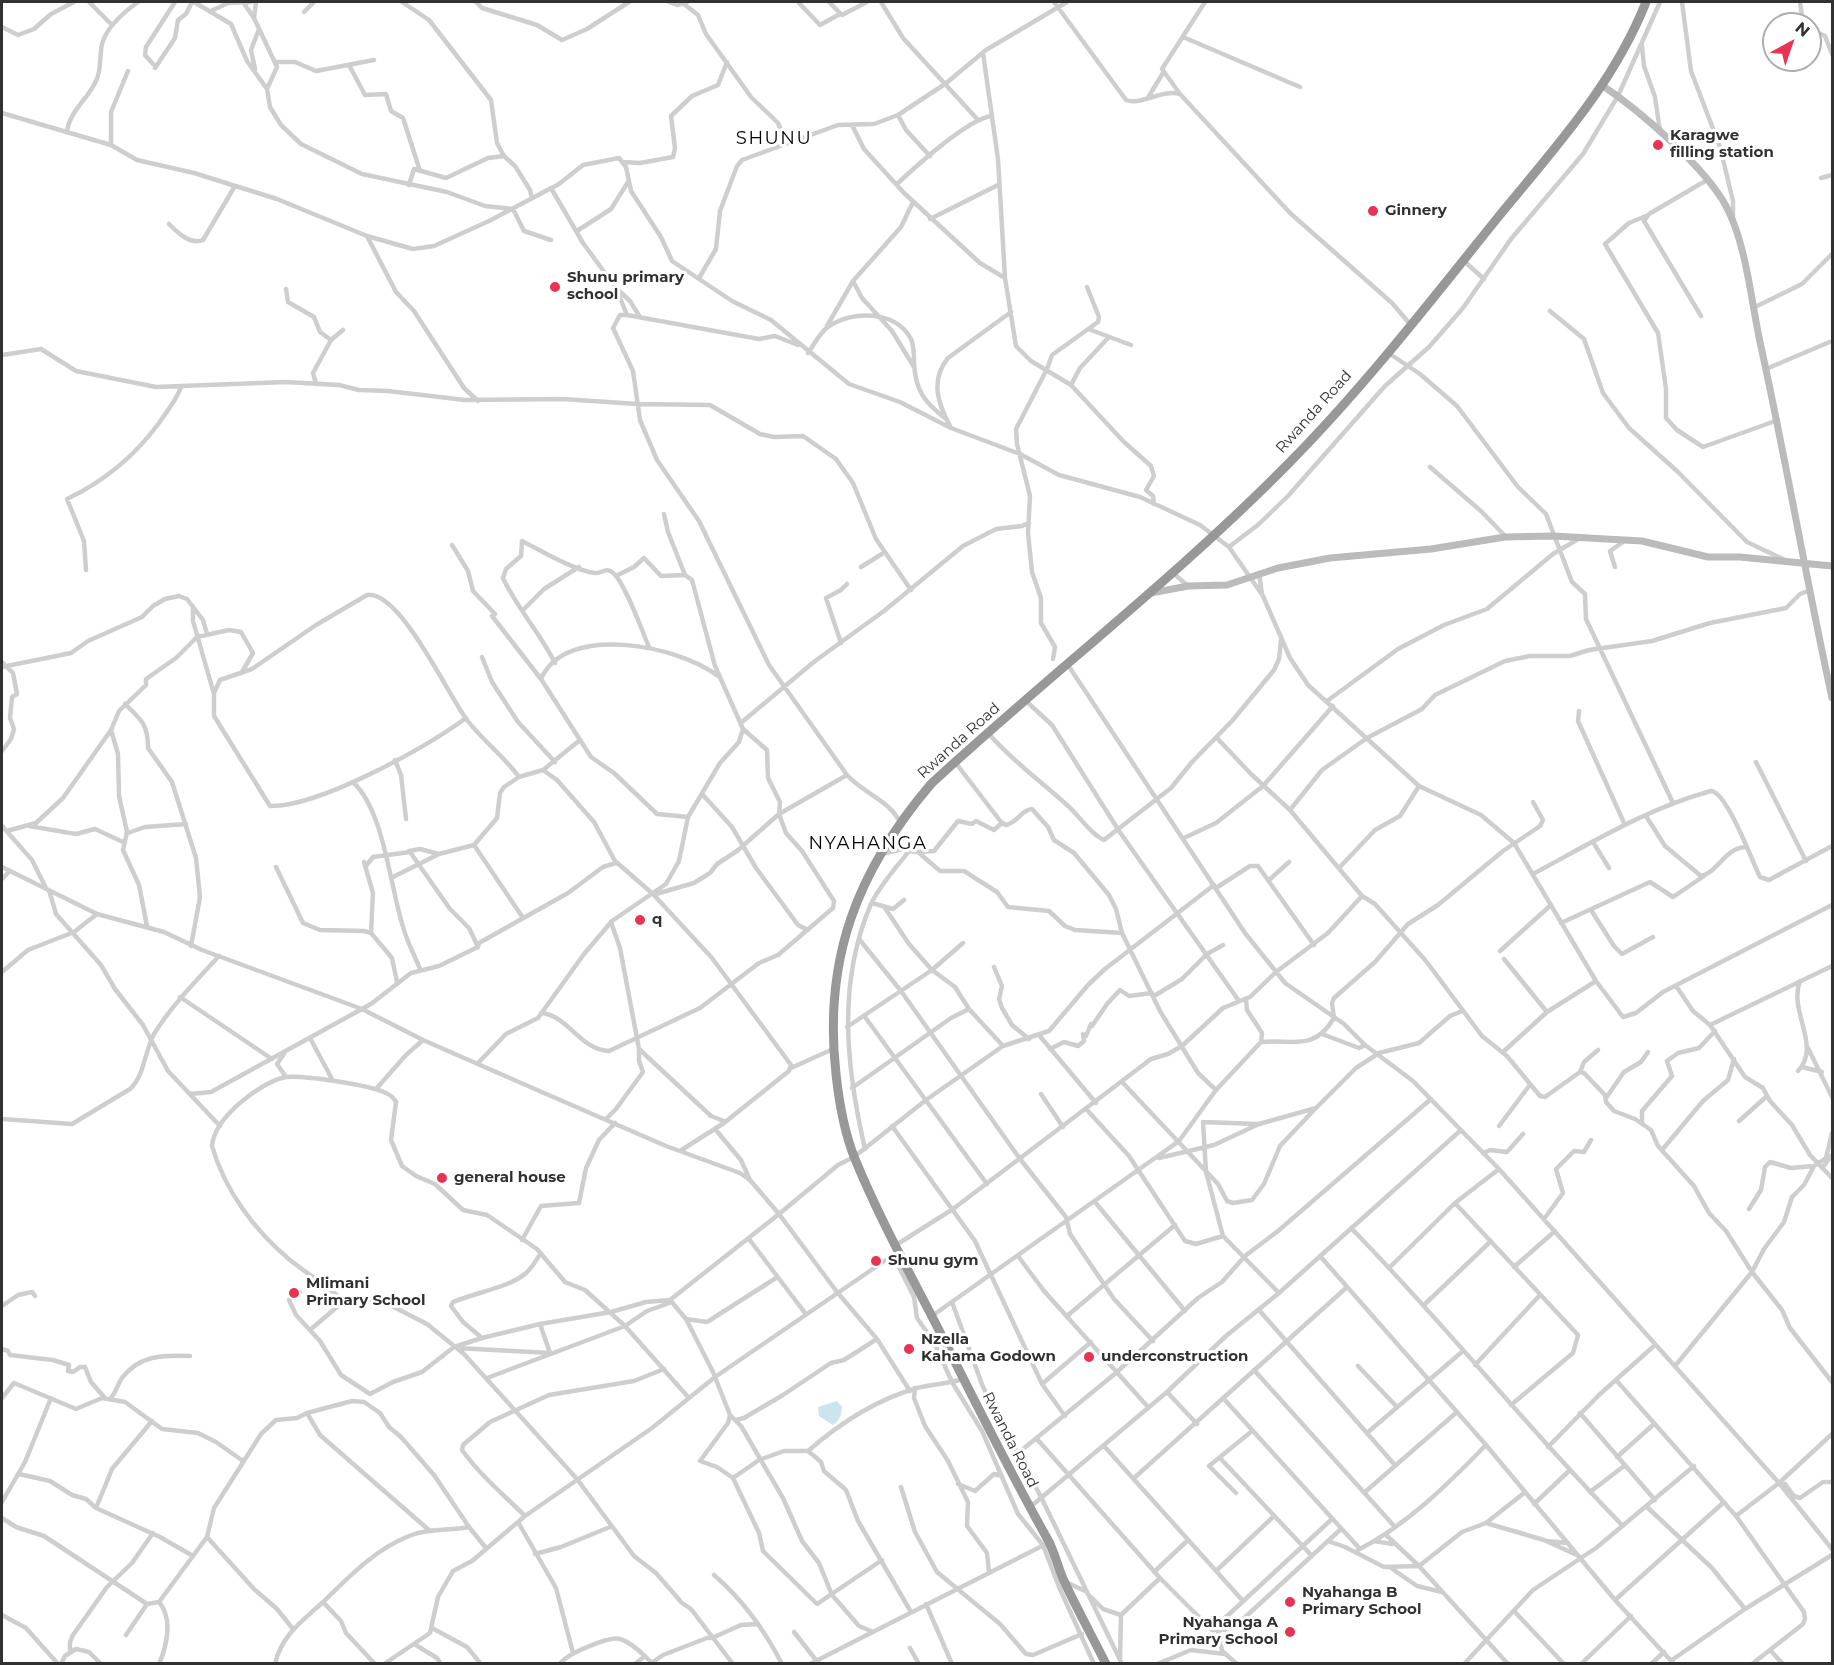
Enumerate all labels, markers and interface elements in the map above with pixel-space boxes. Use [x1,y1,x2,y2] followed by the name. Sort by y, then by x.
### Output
[1762,12,1822,72] north arrow
[1792,18,1814,41] text: N
[1670,127,1774,162] place label: Karagwe filling station
[736,128,812,150] district label: SHUNU
[1651,138,1665,152] marker: Karagwe filling station
[1385,202,1447,220] place label: Ginnery
[1366,204,1380,218] marker: Ginnery
[567,269,684,304] place label: Shunu primary school
[548,280,562,294] marker: Shunu primary school
[1272,367,1356,457] street label: Rwanda Road
[914,699,1004,783] street label: Rwanda Road
[809,833,927,855] district label: NYAHANGA
[652,911,662,929] place label: q
[633,913,647,927] marker: q
[454,1169,566,1187] place label: general house
[435,1171,449,1185] marker: general house
[888,1252,978,1270] place label: Shunu gym
[869,1254,883,1268] marker: Shunu gym
[306,1275,425,1310] place label: Mlimani Primary School
[287,1286,301,1300] marker: Mlimani Primary School
[921,1331,1056,1366] place label: Nzella Kahama Godown
[902,1342,916,1356] marker: Nzella Kahama Godown
[1101,1348,1248,1366] place label: underconstruction
[1082,1350,1096,1364] marker: underconstruction
[978,1389,1042,1491] street label: Rwanda Road
[1302,1584,1421,1619] place label: Nyahanga B Primary School
[1283,1595,1297,1609] marker: Nyahanga B Primary School
[1159,1614,1278,1649] place label: Nyahanga A Primary School
[1283,1625,1297,1639] marker: Nyahanga A Primary School

